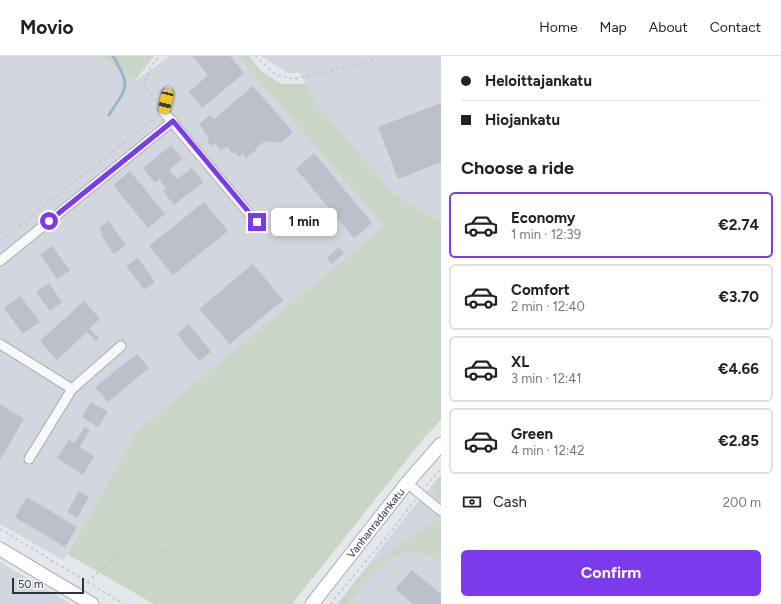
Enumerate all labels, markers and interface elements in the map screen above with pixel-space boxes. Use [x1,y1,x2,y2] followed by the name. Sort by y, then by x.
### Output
[20,16,74,39] text: Movio
[539,19,578,36] text: Home
[600,19,627,36] text: Map
[649,19,688,36] text: About
[710,19,761,36] text: Contact
[485,72,592,90] text: Heloittajankatu
[157,88,175,114] car
[485,111,560,129] text: Hiojankatu
[461,157,574,179] text: Choose a ride
[463,207,499,243] icon: car
[271,208,337,236] callout: 1 min
[511,209,576,227] text: Economy
[40,212,58,230] route start
[248,213,266,231] route end
[289,214,319,229] text: 1 min
[718,216,759,234] text: €2.74
[511,227,581,242] text: 1 min · 12:39
[463,279,499,315] icon: car
[511,281,570,299] text: Comfort
[718,288,759,306] text: €3.70
[511,299,585,314] text: 2 min · 12:40
[463,351,499,387] icon: car
[511,353,529,371] text: XL
[718,360,759,378] text: €4.66
[511,371,582,386] text: 3 min · 12:41
[463,423,499,459] icon: car
[511,425,553,443] text: Green
[718,432,759,450] text: €2.85
[511,443,585,458] text: 4 min · 12:42
[344,485,407,561] street label: Vanhanradankatu
[461,491,483,513] icon: cash
[493,493,527,511] text: Cash
[723,495,761,510] text: 200 m
[461,550,761,596] button: Confirm
[12,576,84,595] scale bar
[18,578,43,591] text: 50 m

